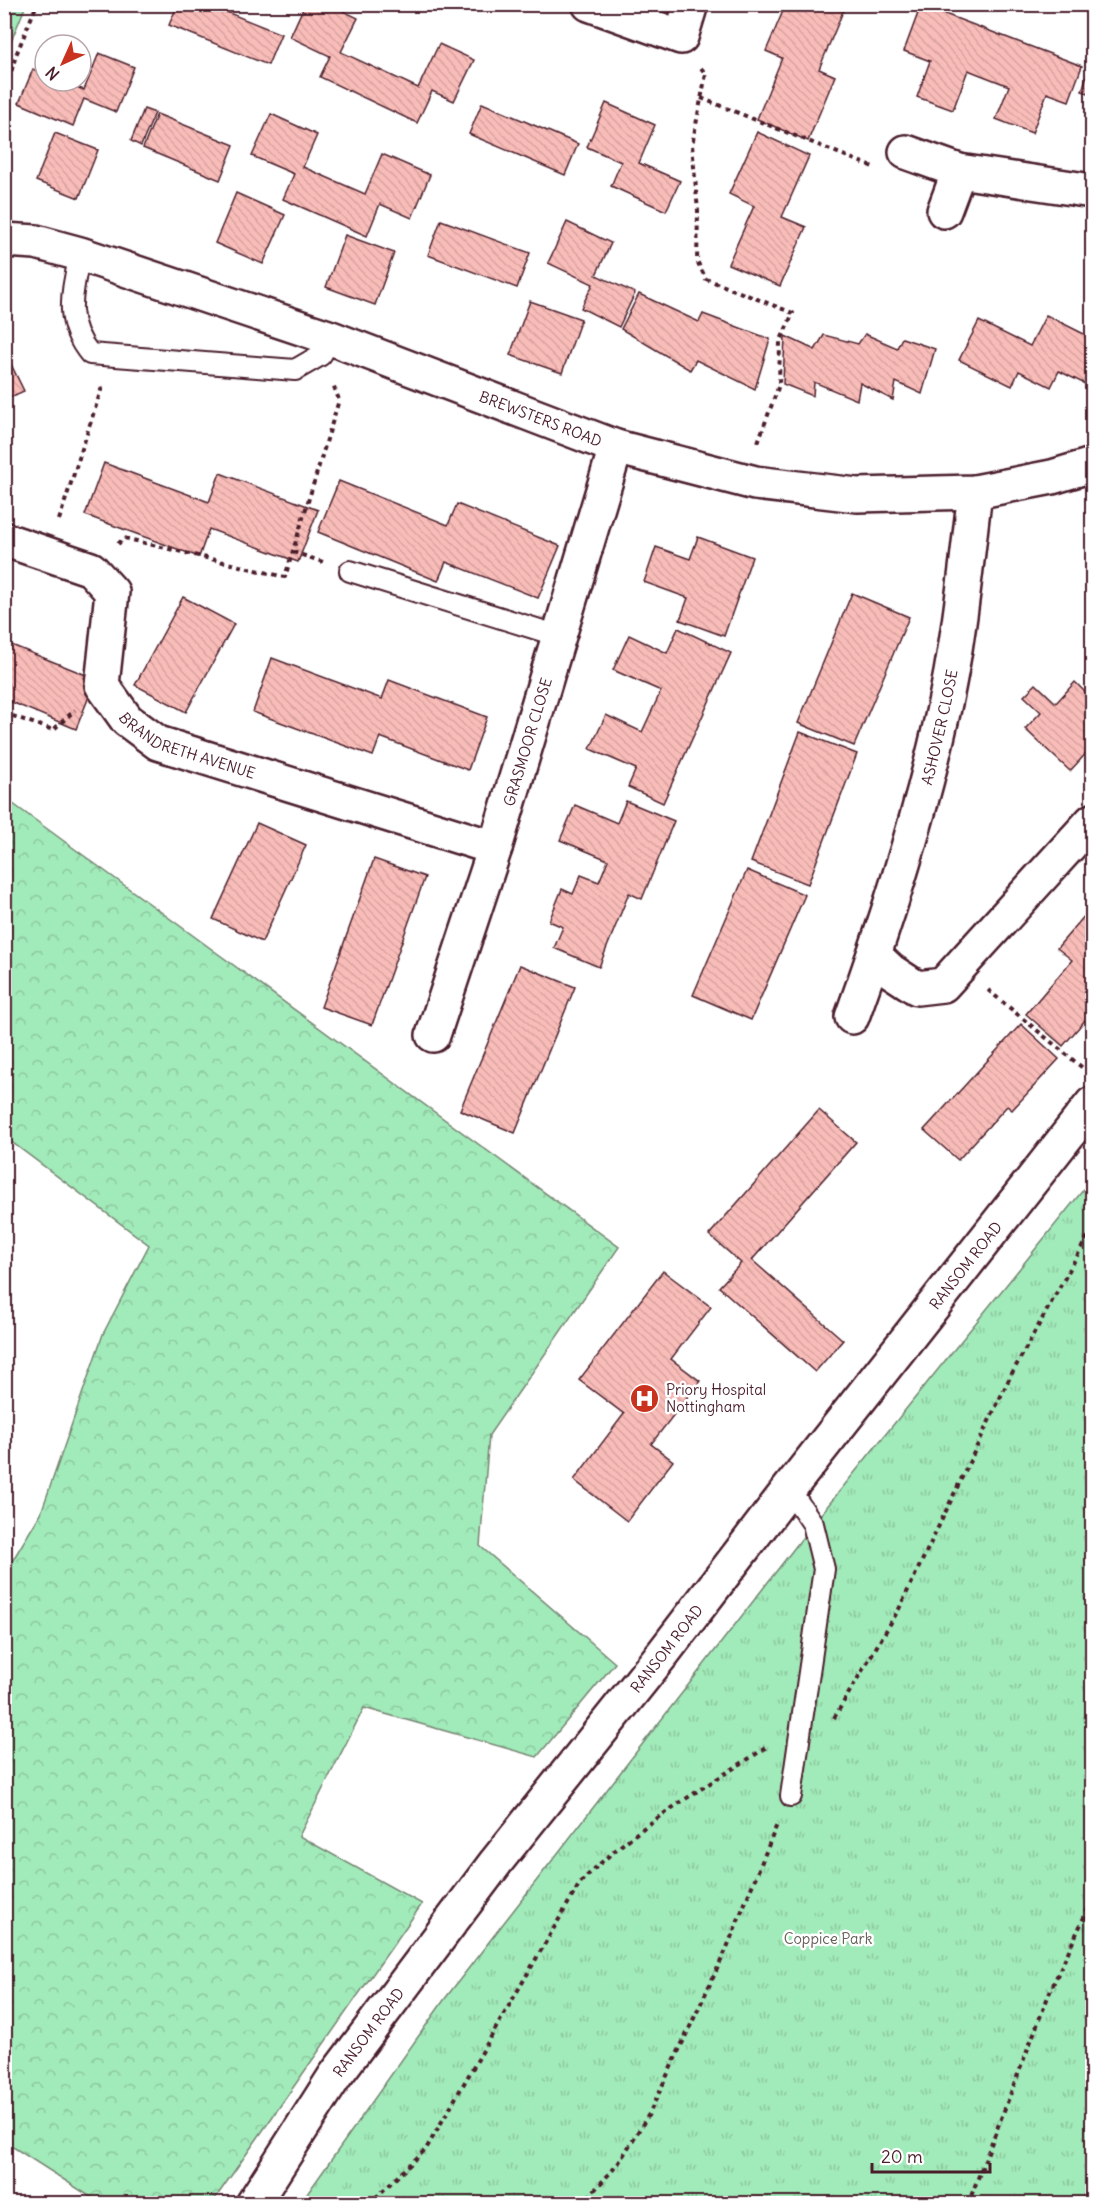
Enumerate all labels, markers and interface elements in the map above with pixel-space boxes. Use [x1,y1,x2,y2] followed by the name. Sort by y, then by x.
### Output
[33,33,93,93] north arrow
[41,63,63,85] text: N
[477,386,605,450] street label: BREWSTERS ROAD
[917,668,961,787] street label: ASHOVER CLOSE
[499,675,555,808] street label: GRASMOOR CLOSE
[115,709,258,782] street label: BRANDRETH AVENUE
[925,1217,1006,1313] street label: RANSOM ROAD
[666,1380,766,1416] place label: Priory Hospital Nottingham
[629,1382,661,1414] hospital icon: Priory Hospital Nottingham
[626,1601,707,1696] street label: RANSOM ROAD
[784,1929,873,1948] park label: Coppice Park
[328,1984,408,2080] street label: RANSOM ROAD
[872,2136,990,2174] scale bar
[881,2145,923,2168] text: 20 m

